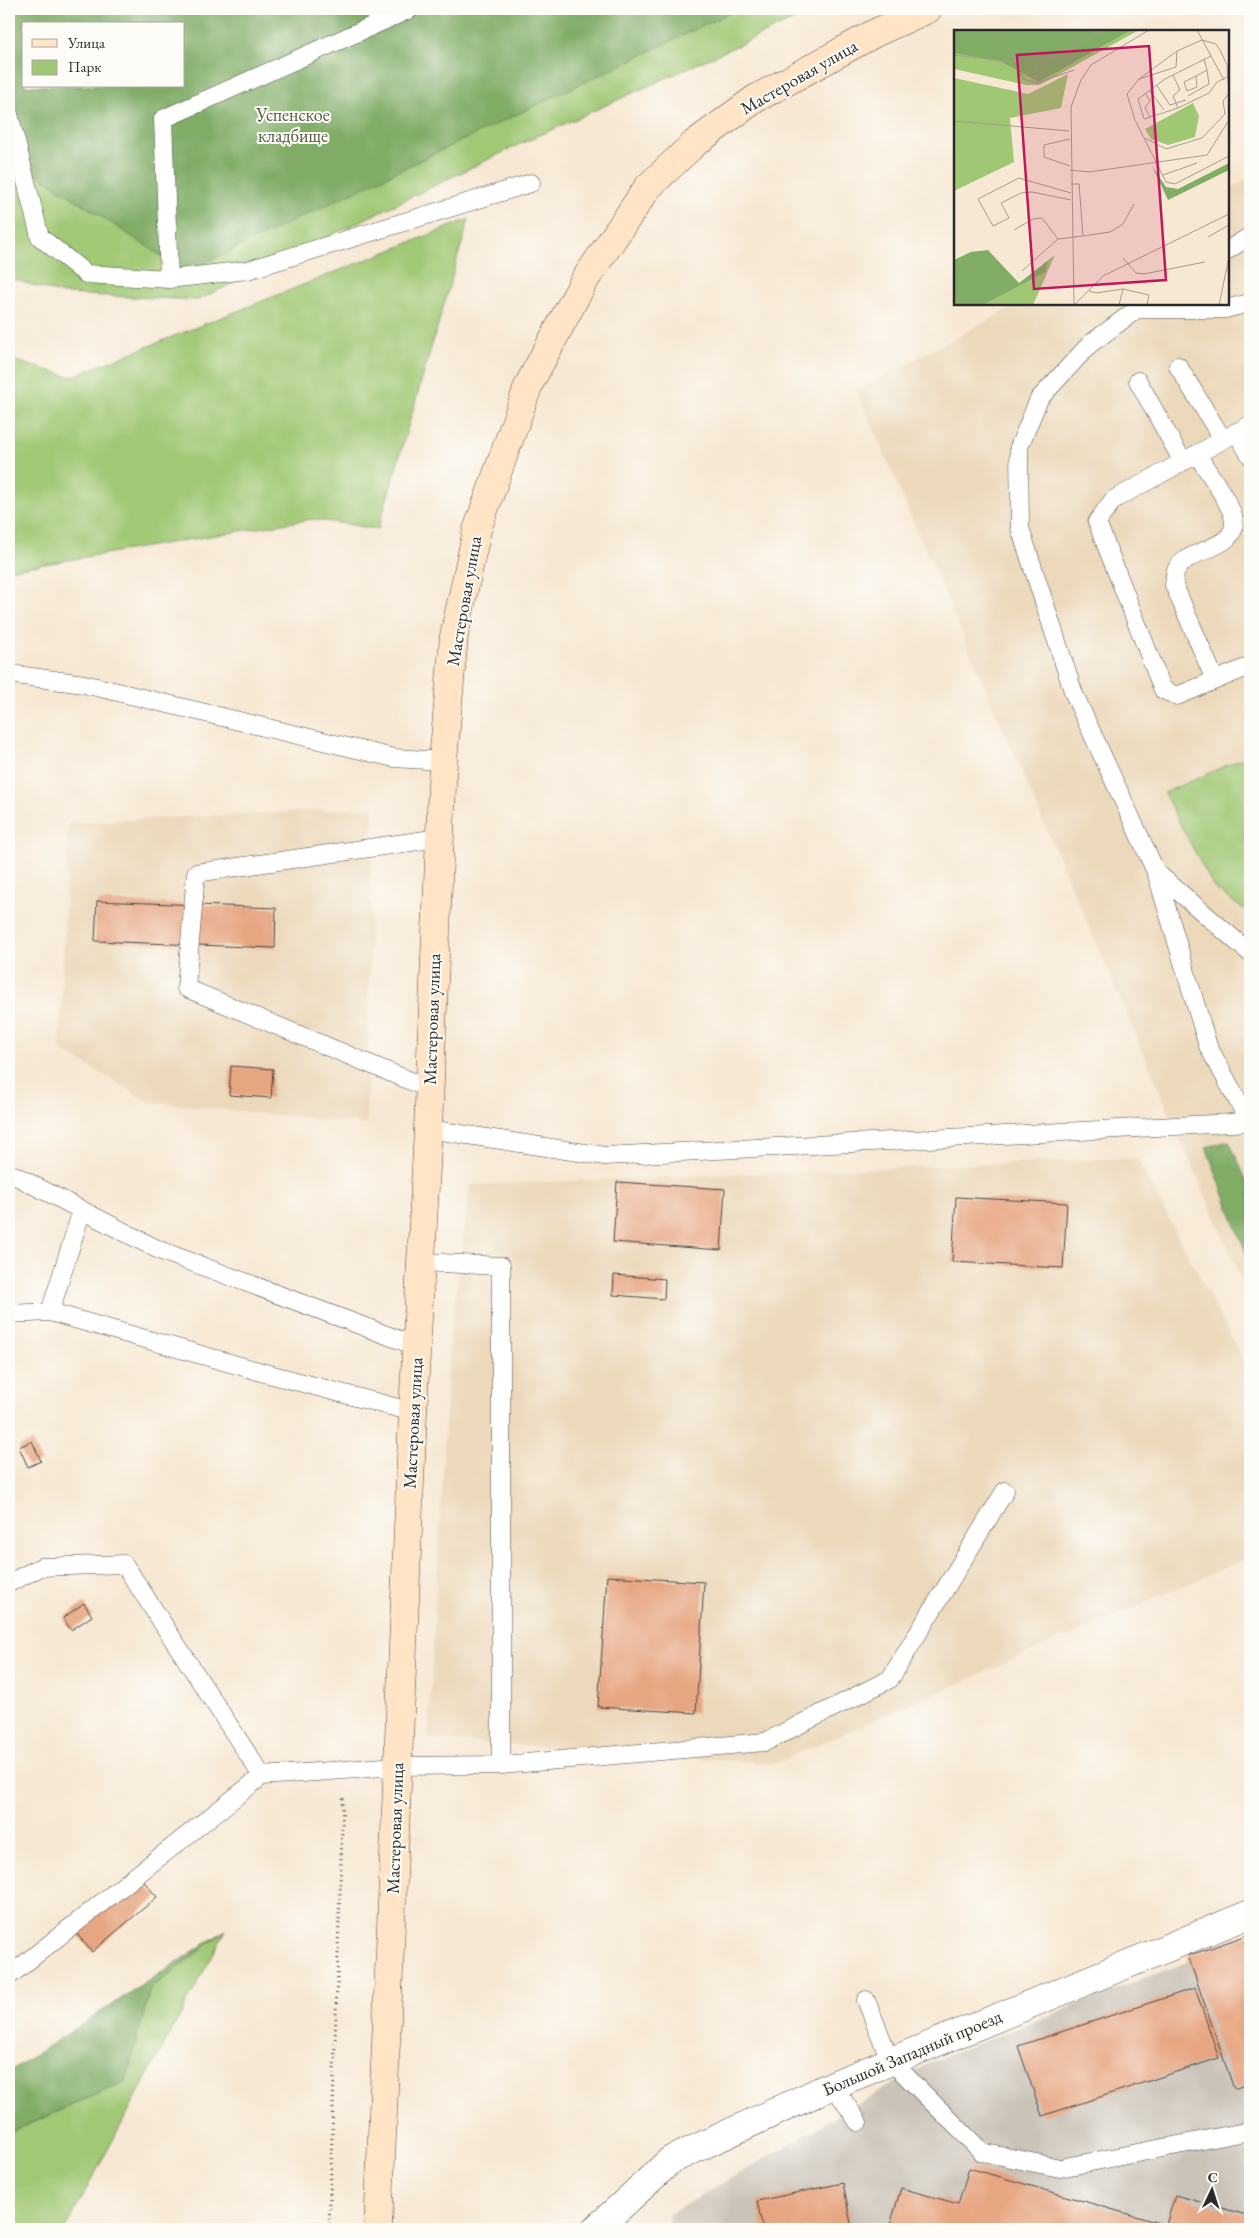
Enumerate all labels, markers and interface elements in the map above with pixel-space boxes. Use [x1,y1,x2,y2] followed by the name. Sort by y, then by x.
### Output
[22,22,185,88] legend
[954,30,1229,305] inset map
[67,33,105,52] text: Улица
[736,33,862,119] street label: Мастеровая улица
[68,57,101,76] text: Парк
[255,103,330,147] park label: Успенское кладбище
[441,533,486,668] street label: Мастеровая улица
[418,952,445,1085] street label: Мастеровая улица
[398,1356,427,1489] street label: Мастеровая улица
[381,1761,408,1894] street label: Мастеровая улица
[819,2004,1005,2101] street label: Большой Западный проезд
[1186,2166,1236,2216] north arrow
[1207,2168,1219,2186] text: С

